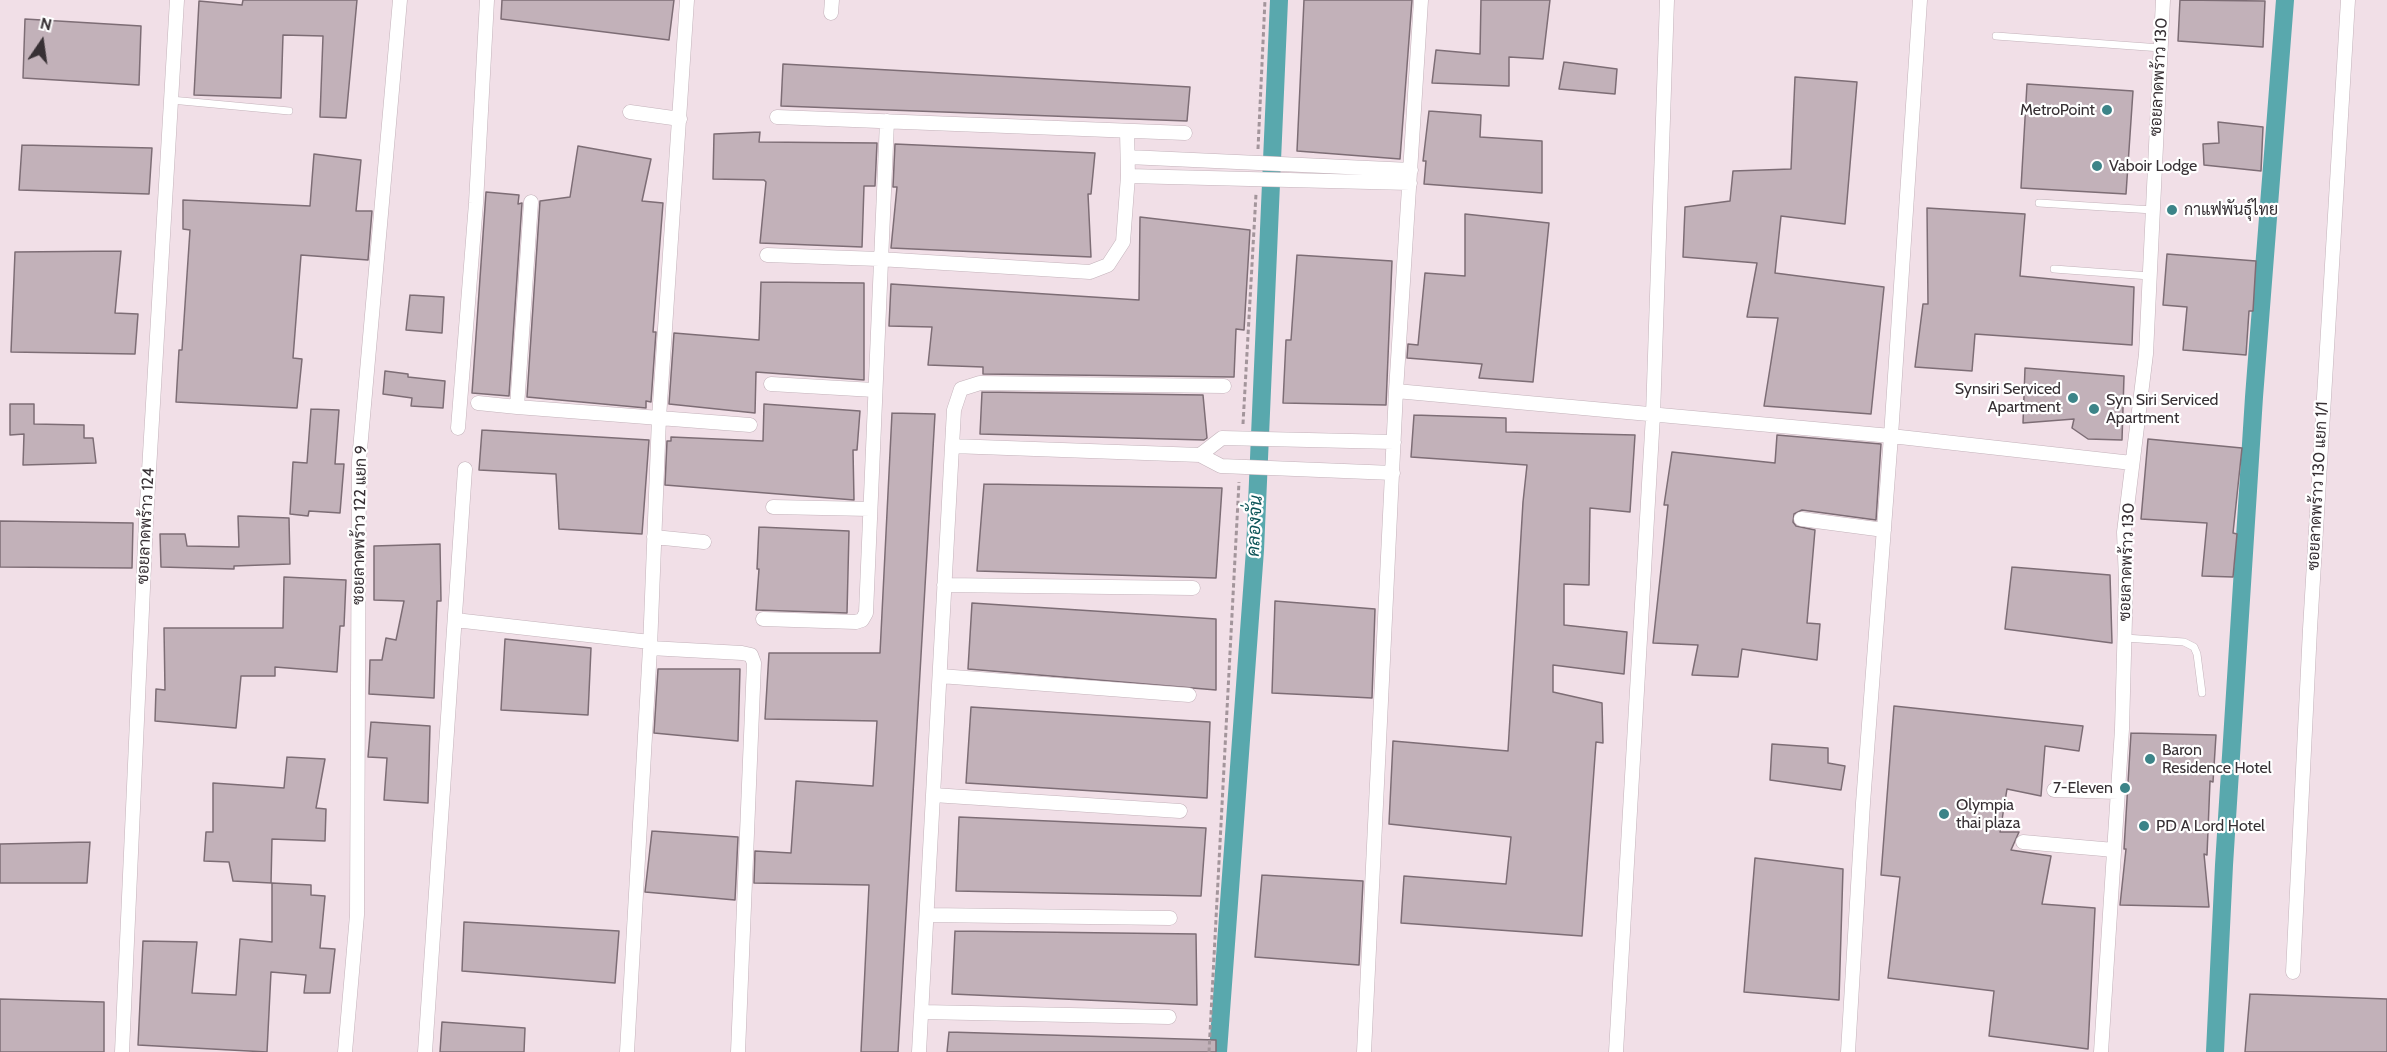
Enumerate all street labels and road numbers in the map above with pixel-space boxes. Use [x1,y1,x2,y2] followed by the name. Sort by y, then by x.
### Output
[2146,17,2172,137] street label: ซอยลาดพร้าว 130
[2304,401,2332,571] street label: ซอยลาดพร้าว 130 แยก 1/1
[349,445,371,605] street label: ซอยลาดพร้าว 122 แยก 9
[133,467,159,585] street label: ซอยลาดพร้าว 124
[2115,502,2139,622] street label: ซอยลาดพร้าว 130

